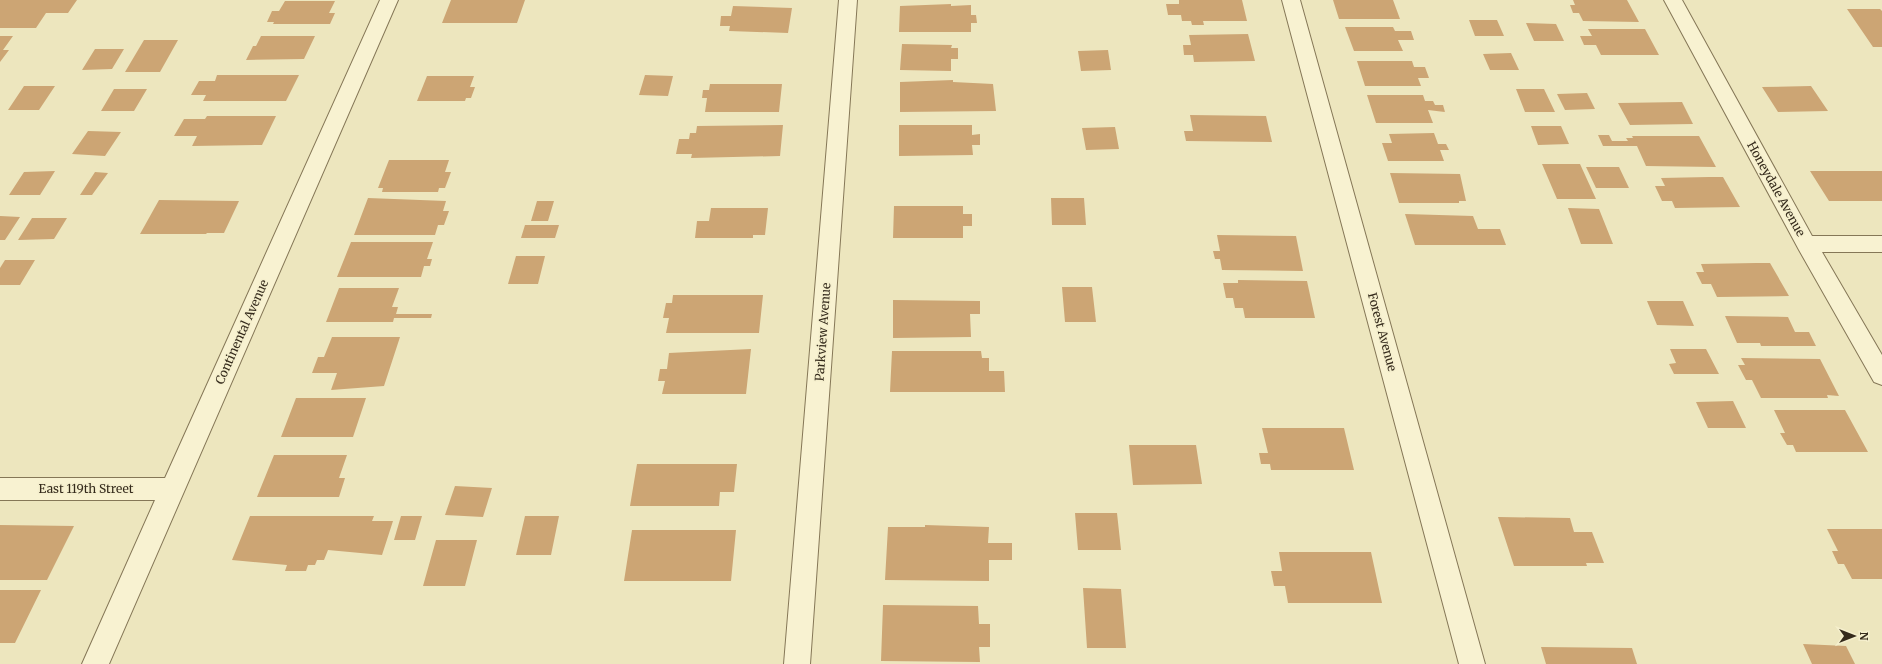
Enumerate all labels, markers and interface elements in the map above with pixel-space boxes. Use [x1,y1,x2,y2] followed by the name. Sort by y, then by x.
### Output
[1744,139,1809,239] street label: Honeydale Avenue
[212,277,271,386] street label: Continental Avenue
[812,282,833,382] street label: Parkview Avenue
[1365,291,1400,373] street label: Forest Avenue
[39,481,134,496] street label: East 119th Street
[1834,616,1874,656] north arrow
[1857,632,1871,641] text: N

